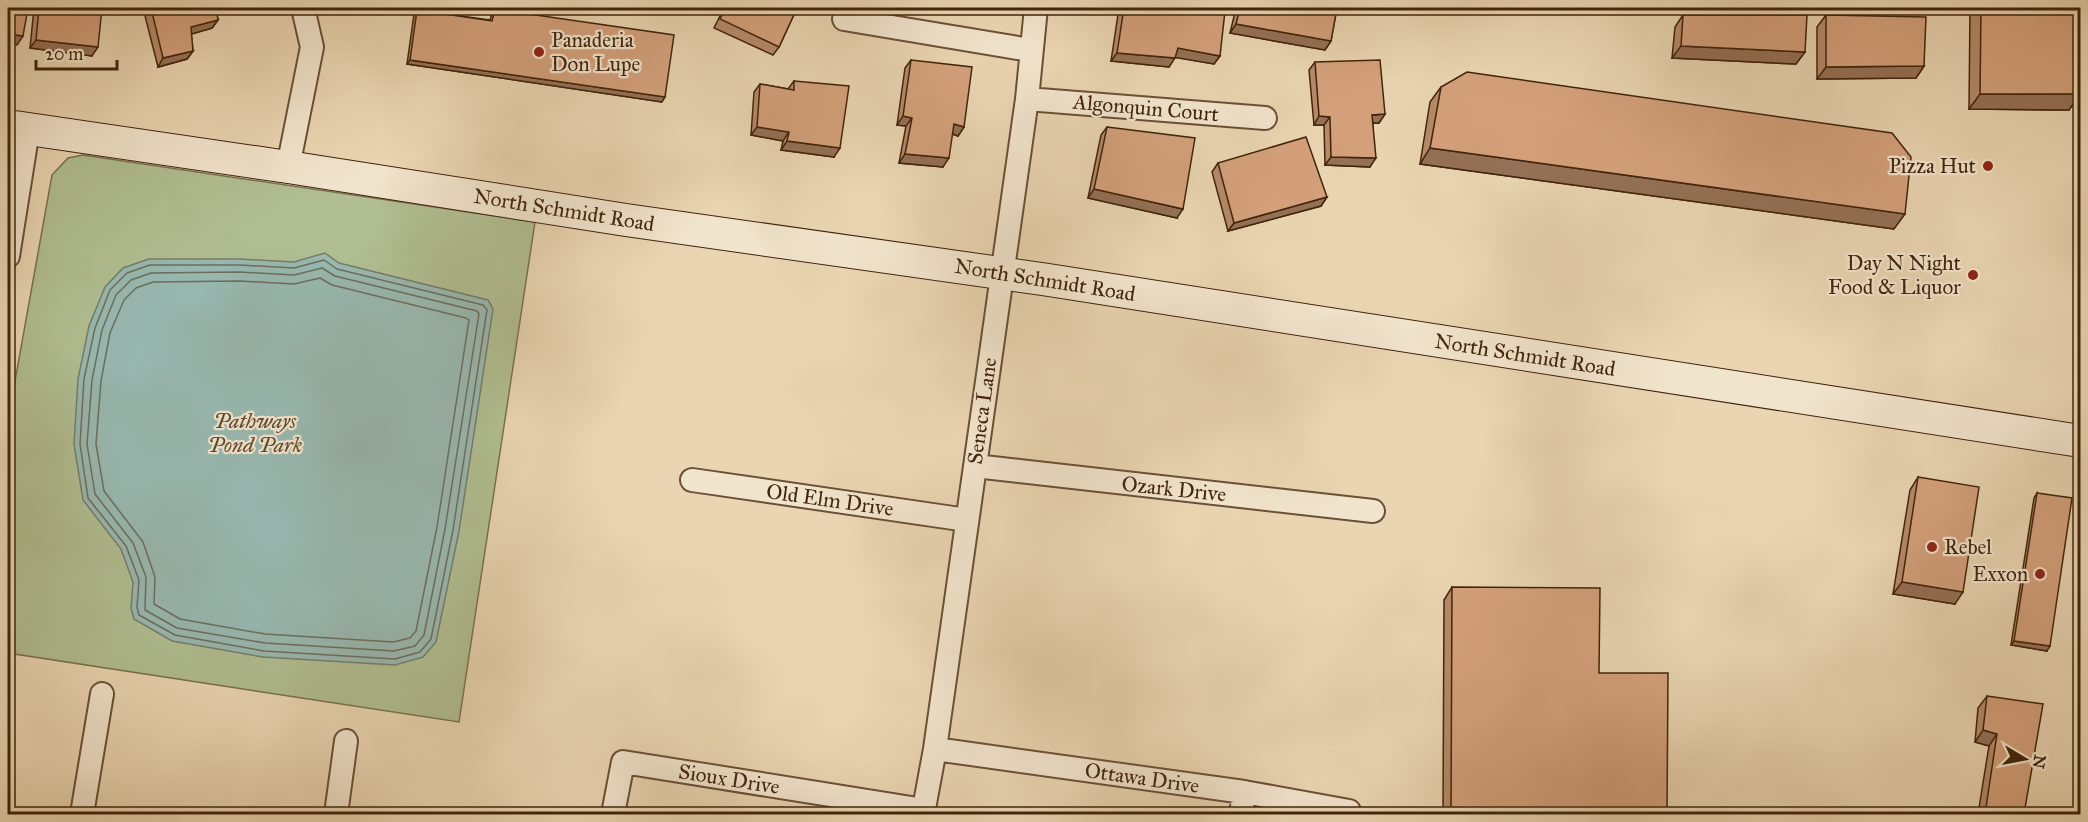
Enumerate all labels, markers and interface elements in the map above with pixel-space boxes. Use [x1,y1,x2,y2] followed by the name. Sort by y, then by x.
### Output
[551,27,640,77] place label: Panaderia Don Lupe
[36,33,117,71] scale bar
[45,43,83,65] text: 20 m
[532,45,546,59] marker: Panaderia Don Lupe
[1071,89,1220,127] street label: Algonquin Court
[1889,153,1977,179] place label: Pizza Hut
[1981,159,1995,173] marker: Pizza Hut
[472,183,657,237] street label: North Schmidt Road
[1828,250,1962,300] place label: Day N Night Food & Liquor
[953,253,1138,307] street label: North Schmidt Road
[1966,268,1980,282] marker: Day N Night Food & Liquor
[1433,328,1618,382] street label: North Schmidt Road
[962,356,1002,466] street label: Seneca Lane
[208,408,303,458] park label: Pathways Pond Park
[1120,471,1228,507] street label: Ozark Drive
[765,478,895,522] street label: Old Elm Drive
[1944,534,1992,560] place label: Rebel
[1925,540,1939,554] marker: Rebel
[1972,561,2028,587] place label: Exxon
[2033,567,2047,581] marker: Exxon
[1995,729,2055,789] north arrow
[2029,753,2050,770] text: N
[1083,757,1201,799] street label: Ottawa Drive
[677,758,782,800] street label: Sioux Drive

